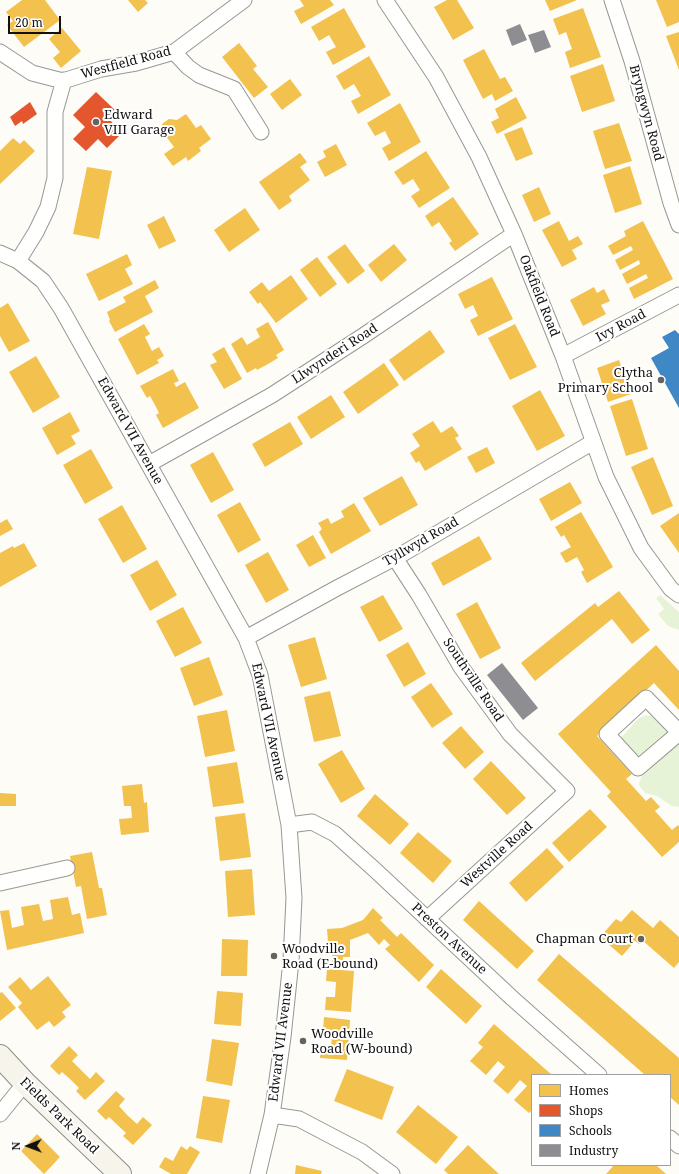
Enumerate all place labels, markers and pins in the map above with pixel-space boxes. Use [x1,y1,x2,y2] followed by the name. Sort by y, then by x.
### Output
[104,107,174,138] place label: Edward VIII Garage
[91,117,101,127] marker: Edward VIII Garage
[558,365,653,396] place label: Clytha Primary School
[656,375,666,385] marker: Clytha Primary School
[536,931,633,947] place label: Chapman Court
[636,934,646,944] marker: Chapman Court
[282,941,378,972] place label: Woodville Road (E-bound)
[269,951,279,961] marker: Woodville Road (E-bound)
[311,1026,412,1057] place label: Woodville Road (W-bound)
[298,1036,308,1046] marker: Woodville Road (W-bound)

